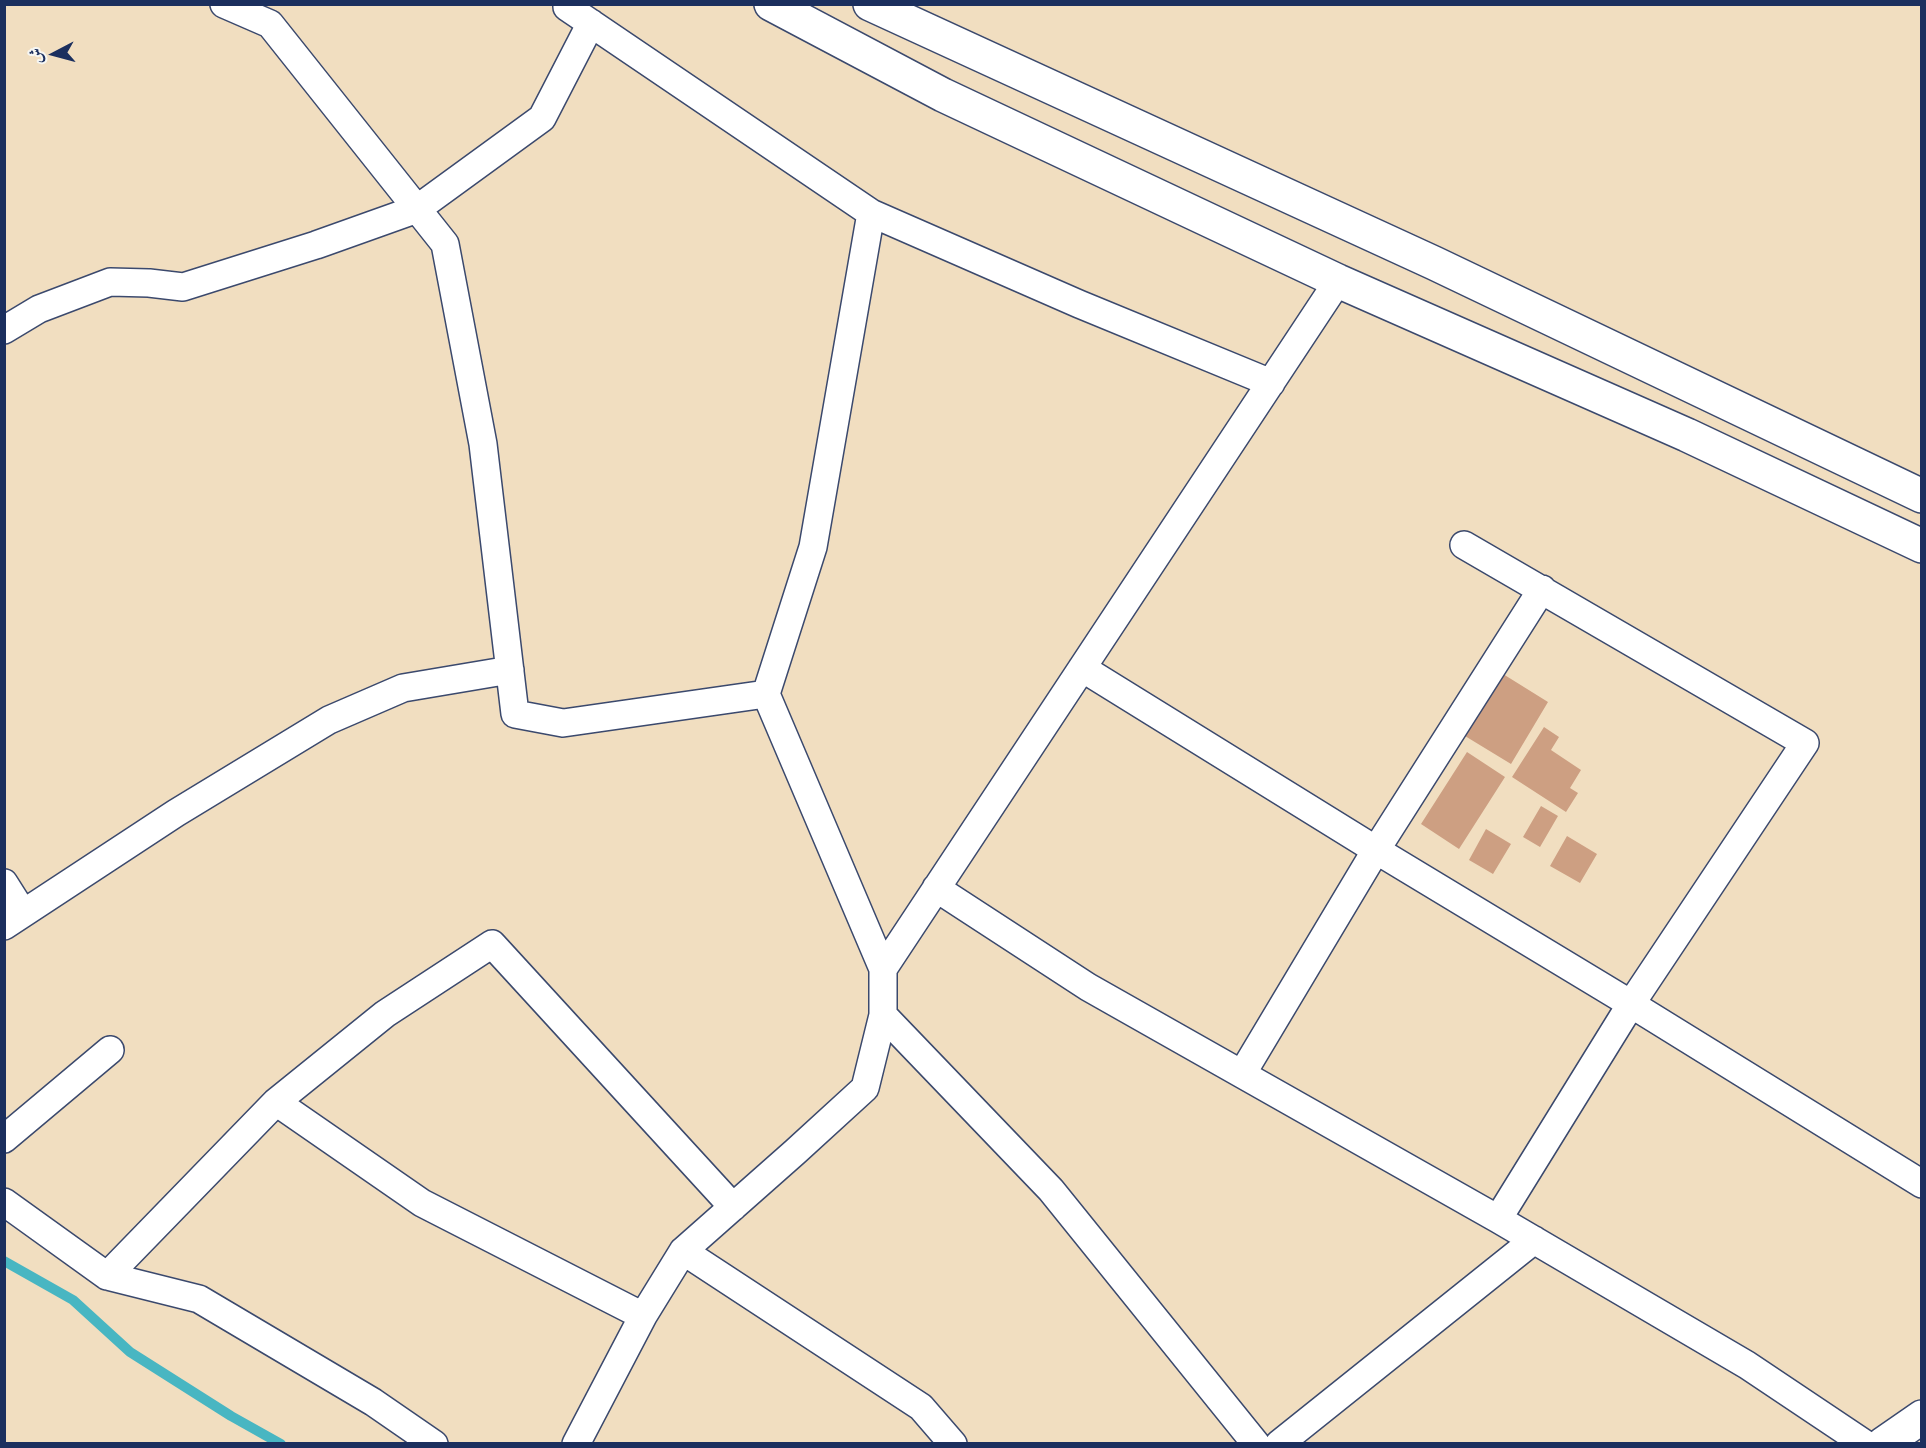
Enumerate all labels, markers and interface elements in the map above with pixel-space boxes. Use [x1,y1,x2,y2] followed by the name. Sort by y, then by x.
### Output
[24,24,84,84] north arrow
[25,47,46,65] text: ش

